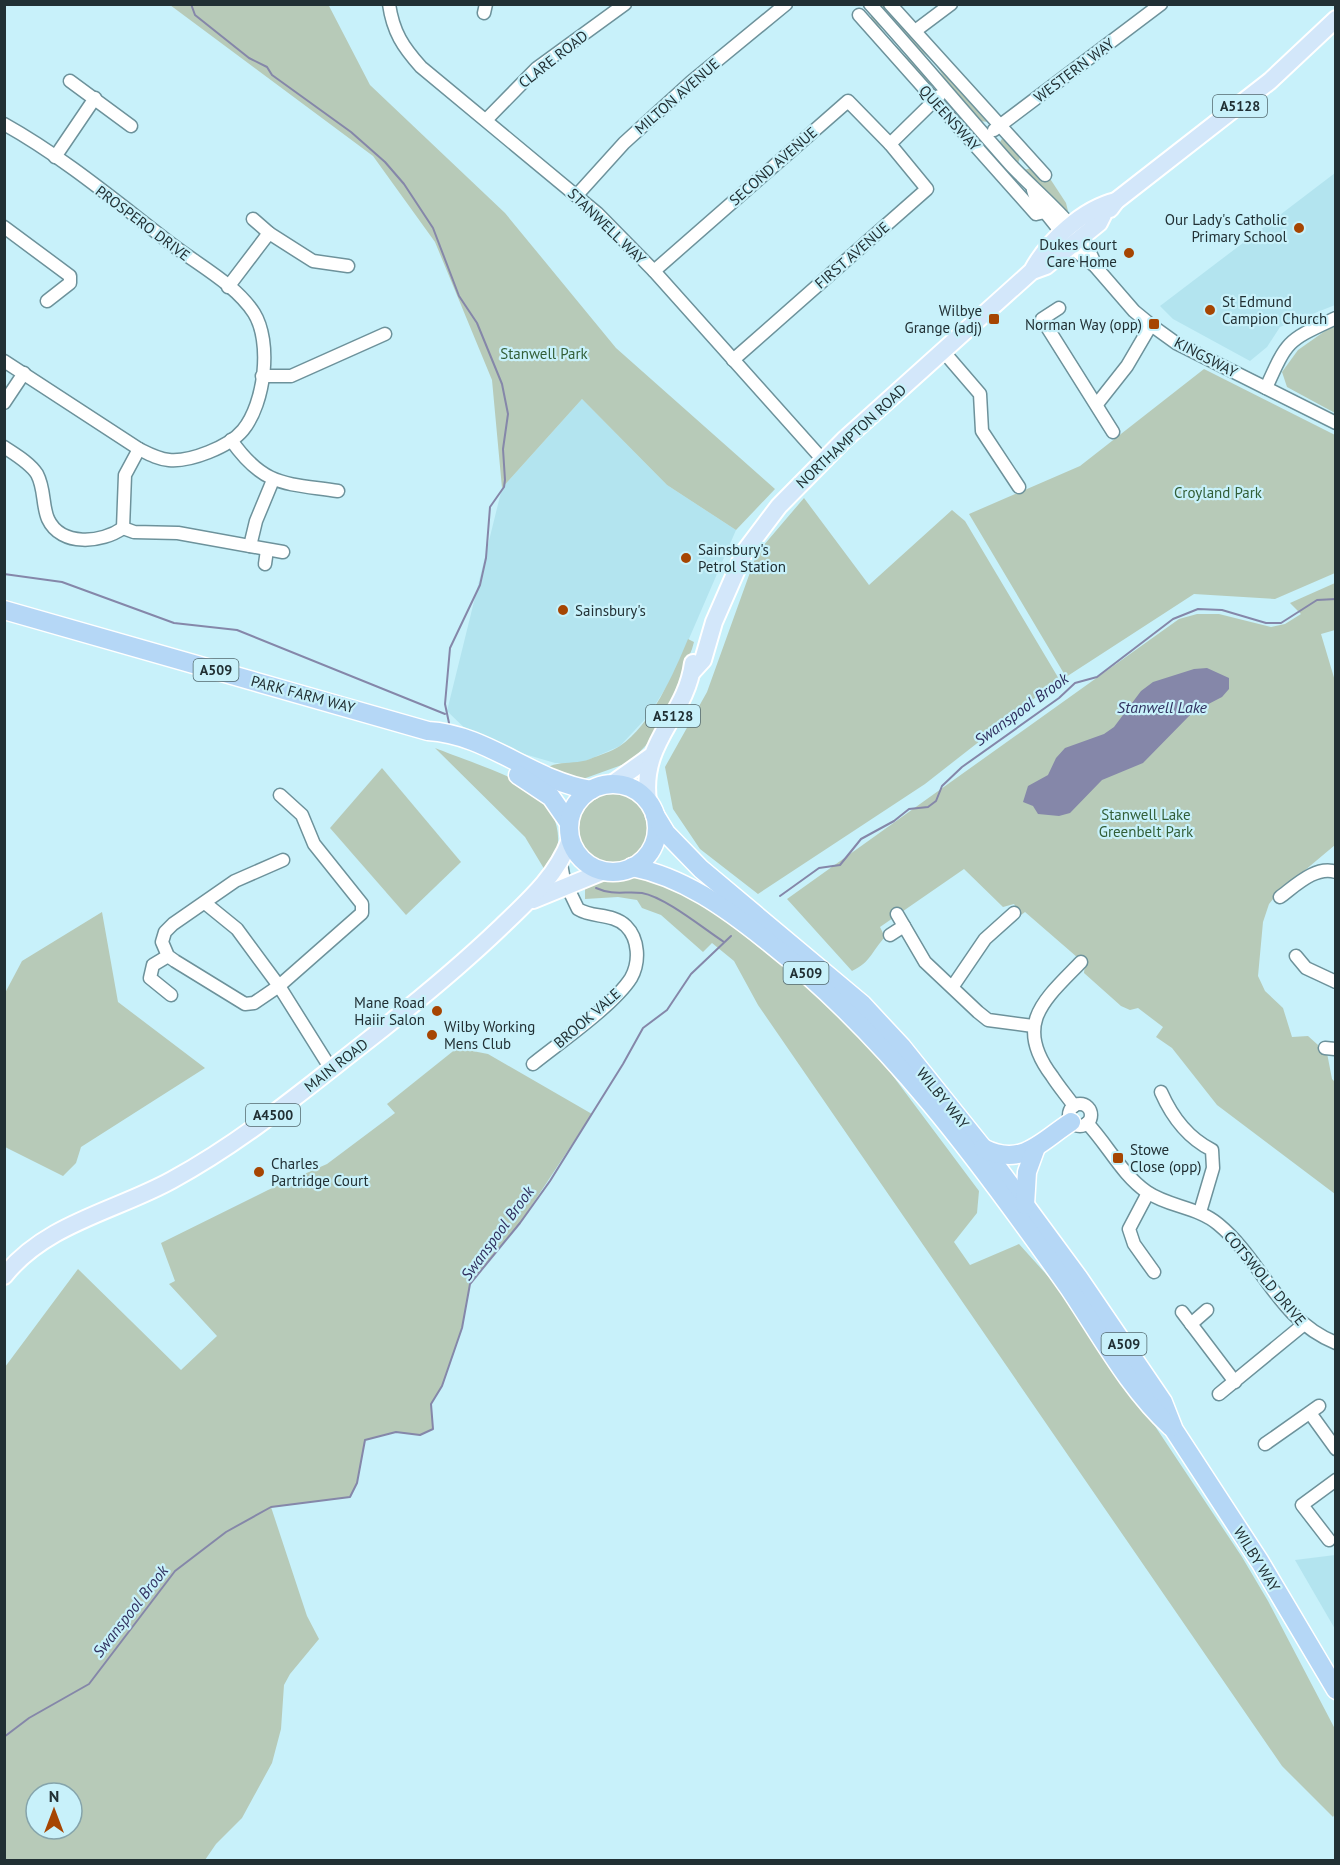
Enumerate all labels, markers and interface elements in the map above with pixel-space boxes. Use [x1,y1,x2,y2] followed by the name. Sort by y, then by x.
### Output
[514,26,592,92] street label: CLARE ROAD
[1030,33,1118,106] street label: WESTERN WAY
[631,54,723,138] street label: MILTON AVENUE
[915,81,985,155] street label: QUEENSWAY
[1213,95,1267,117] road number: A5128
[725,123,821,209] street label: SECOND AVENUE
[92,181,194,265] street label: PROSPERO DRIVE
[564,184,651,268] street label: STANWELL WAY
[1165,210,1288,246] place label: Our Lady's Catholic Primary School
[811,217,893,293] street label: FIRST AVENUE
[1292,221,1306,235] marker: Our Lady's Catholic Primary School
[1039,235,1117,271] place label: Dukes Court Care Home
[1122,246,1136,260] marker: Dukes Court Care Home
[1222,292,1327,328] place label: St Edmund Campion Church
[904,301,982,337] place label: Wilbye Grange (adj)
[1203,303,1217,317] marker: St Edmund Campion Church
[987,312,1001,326] marker: Wilbye Grange (adj)
[1025,315,1142,334] place label: Norman Way (opp)
[1147,317,1161,331] marker: Norman Way (opp)
[1171,332,1241,382] street label: KINGSWAY
[500,344,589,363] park label: Stanwell Park
[792,380,910,492] street label: NORTHAMPTON ROAD
[1174,483,1263,502] park label: Croyland Park
[698,540,786,576] place label: Sainsbury's Petrol Station
[679,551,693,565] marker: Sainsbury's Petrol Station
[575,601,646,620] place label: Sainsbury's
[556,603,570,617] marker: Sainsbury's
[194,659,238,681] road number: A509
[970,668,1073,750] water label: Swanspool Brook
[249,671,358,717] street label: PARK FARM WAY
[1117,697,1207,717] water label: Stanwell Lake
[646,705,700,727] road number: A5128
[1099,805,1194,841] park label: Stanwell Lake Greenbelt Park
[784,962,828,984] road number: A509
[550,984,624,1052] street label: BROOK VALE
[354,993,425,1029] place label: Mane Road Haiir Salon
[430,1004,444,1018] marker: Mane Road Haiir Salon
[444,1017,535,1053] place label: Wilby Working Mens Club
[425,1028,439,1042] marker: Wilby Working Mens Club
[300,1034,372,1096] street label: MAIN ROAD
[913,1064,974,1133] street label: WILBY WAY
[246,1104,300,1126] road number: A4500
[1130,1140,1201,1176] place label: Stowe Close (opp)
[1111,1151,1125,1165] marker: Stowe Close (opp)
[271,1154,369,1190] place label: Charles Partridge Court
[252,1165,266,1179] marker: Charles Partridge Court
[456,1181,538,1284] water label: Swanspool Brook
[1220,1227,1310,1329] street label: COTSWOLD DRIVE
[1102,1333,1146,1355] road number: A509
[1230,1523,1285,1596] street label: WILBY WAY
[88,1560,173,1661] water label: Swanspool Brook
[24,1781,84,1841] north arrow
[49,1786,59,1806] text: N

